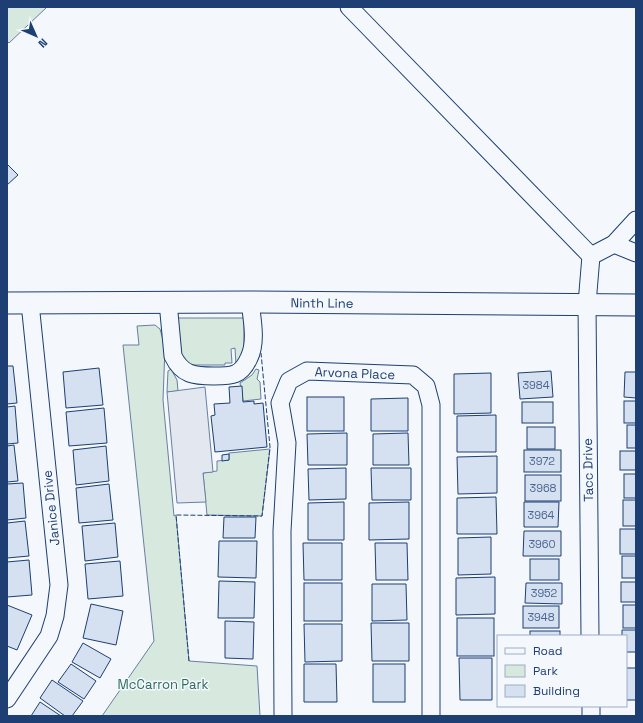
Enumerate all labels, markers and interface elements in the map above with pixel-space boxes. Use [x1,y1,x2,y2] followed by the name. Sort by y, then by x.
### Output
[16,16,56,56] north arrow
[36,36,51,51] text: N
[290,294,354,311] street label: Ninth Line
[314,363,395,383] street label: Arvona Place
[522,378,550,392] house number: 3984
[579,438,597,502] street label: Tacc Drive
[529,454,555,468] house number: 3972
[39,469,63,547] street label: Janice Drive
[530,481,557,495] house number: 3968
[528,508,555,522] house number: 3964
[528,537,556,551] house number: 3960
[531,586,558,600] house number: 3952
[527,610,555,624] house number: 3948
[497,635,627,707] legend
[533,643,562,659] text: Road
[533,663,558,679] text: Park
[118,676,208,693] park label: McCarron Park
[533,683,580,699] text: Building

